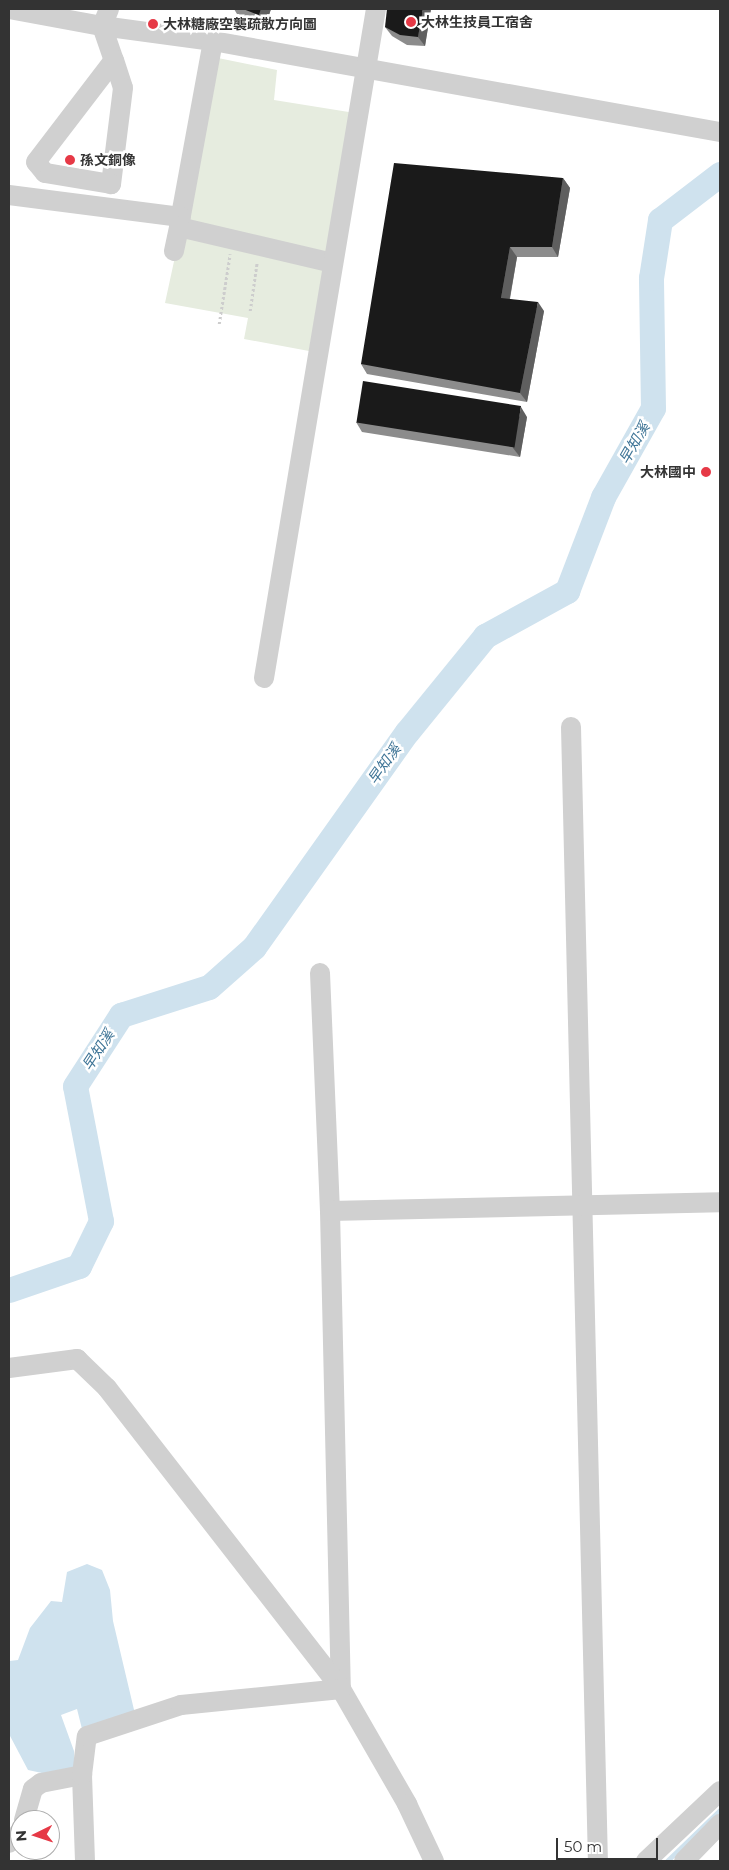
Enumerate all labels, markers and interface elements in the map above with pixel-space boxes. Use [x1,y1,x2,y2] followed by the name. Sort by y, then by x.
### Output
[421,14,533,30] place label: 大林生技員工宿舍
[163,16,317,32] place label: 大林糖廠空襲疏散方向圖
[405,16,417,28] marker: 大林生技員工宿舍
[147,18,159,30] marker: 大林糖廠空襲疏散方向圖
[80,152,136,168] place label: 孫文銅像
[64,154,76,166] marker: 孫文銅像
[615,419,653,467] water label: 早知溪
[640,464,696,480] place label: 大林國中
[700,466,712,478] marker: 大林國中
[364,740,404,788] water label: 早知溪
[78,1026,118,1074] water label: 早知溪
[10,1810,60,1860] north arrow
[559,1828,662,1860] scale bar
[12,1830,30,1842] text: N
[564,1837,602,1856] text: 50 m

